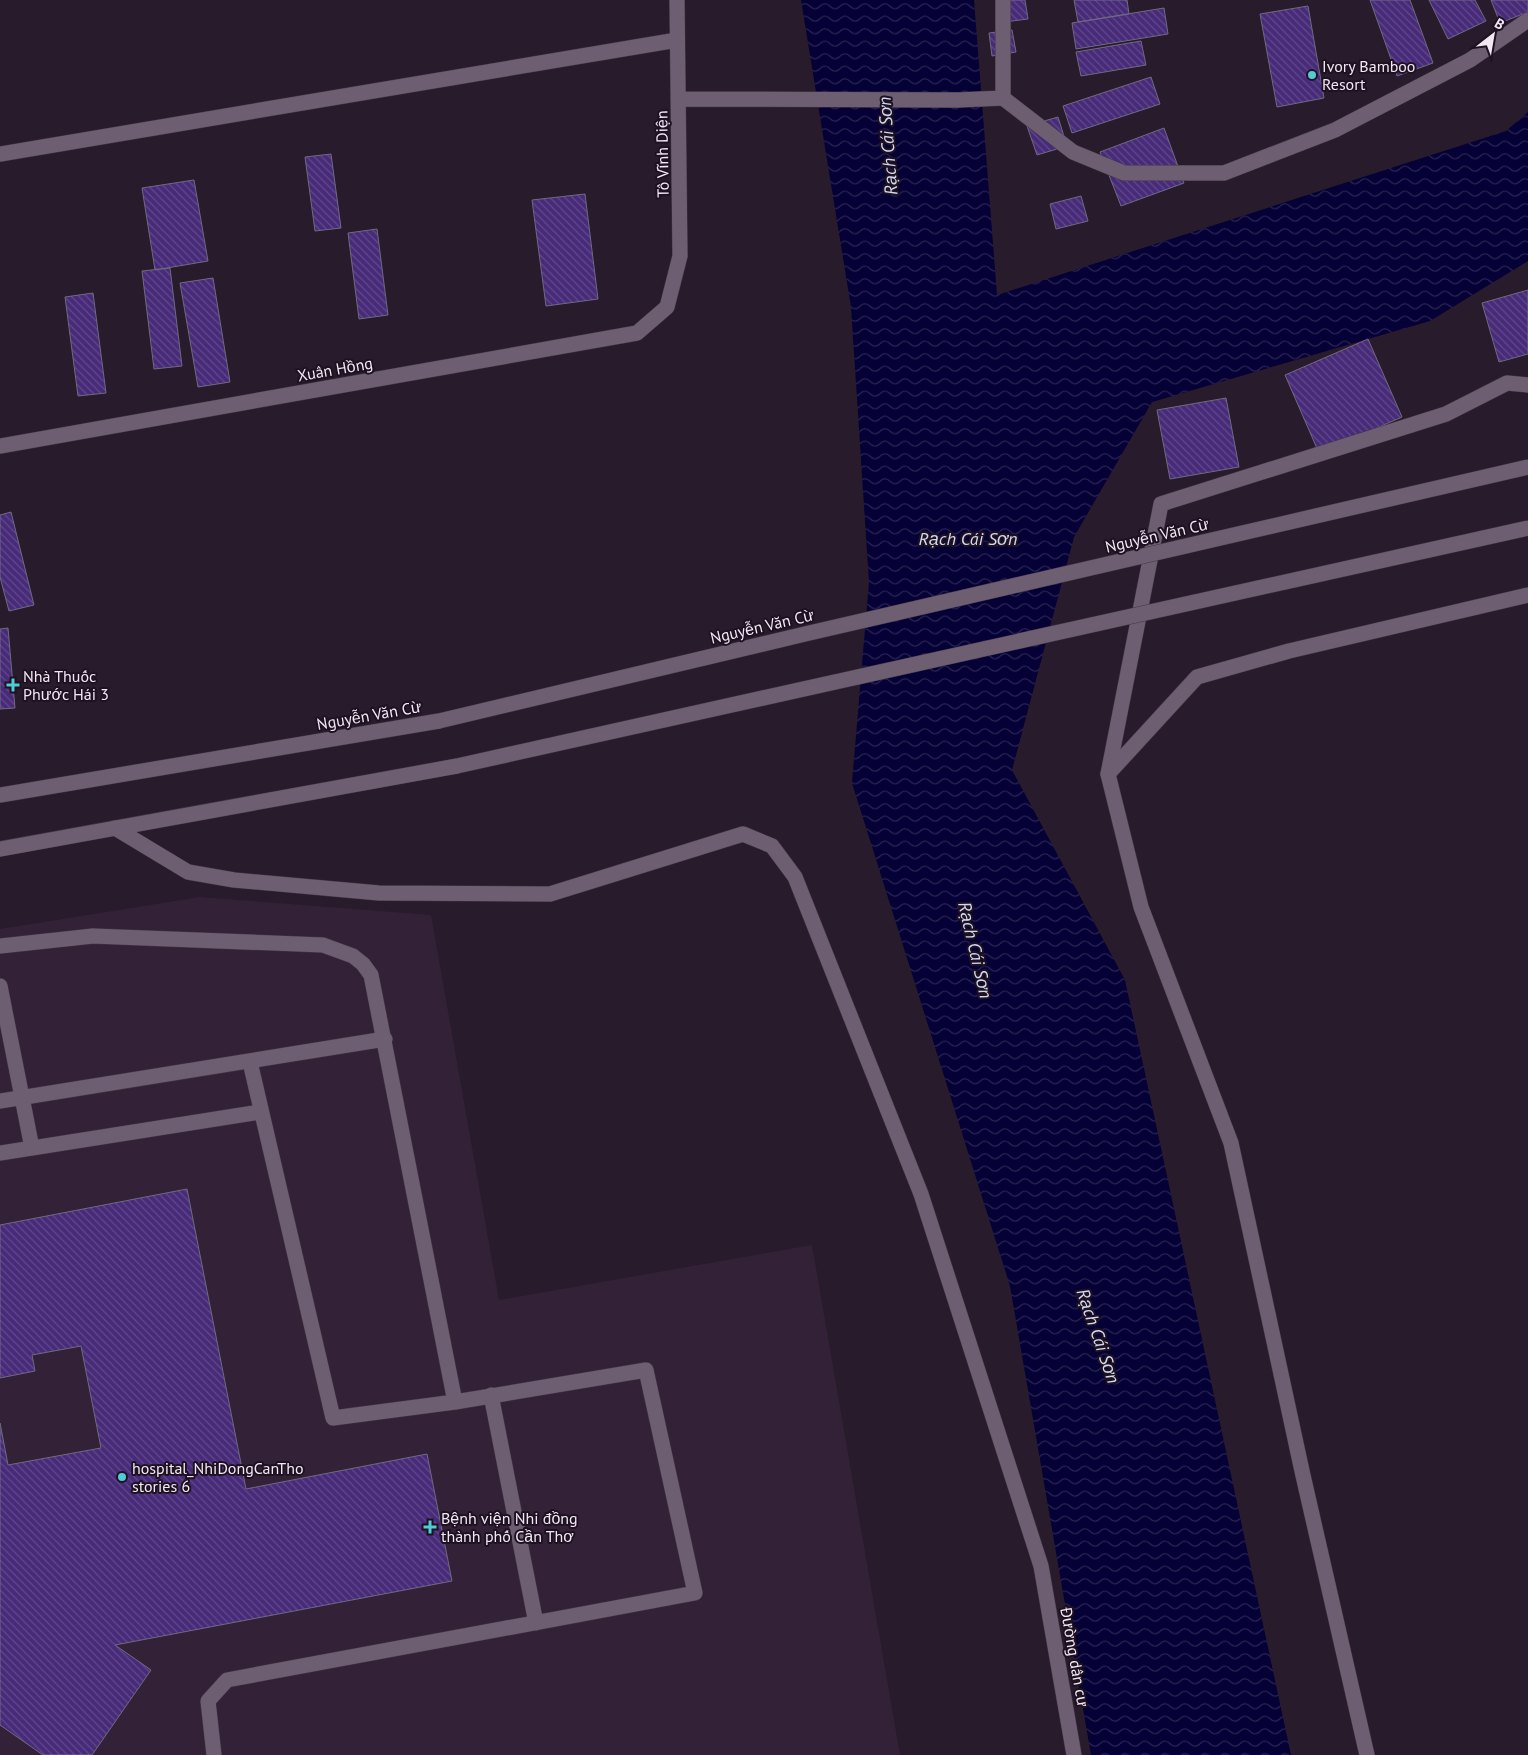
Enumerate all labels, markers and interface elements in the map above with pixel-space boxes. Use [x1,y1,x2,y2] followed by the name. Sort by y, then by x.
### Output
[1468,10,1518,60] north arrow
[1492,14,1508,34] text: B
[1322,56,1415,94] place label: Ivory Bamboo Resort
[1306,69,1318,81] marker: Ivory Bamboo Resort
[873,96,902,196] water label: Rạch Cái Sơn
[651,110,673,198] street label: Tô Vĩnh Diện
[296,353,374,385] street label: Xuân Hồng
[1103,513,1211,557] street label: Nguyễn Văn Cừ
[919,527,1017,550] water label: Rạch Cái Sơn
[708,604,816,648] street label: Nguyễn Văn Cừ
[23,666,109,704] place label: Nhà Thuốc Phước Hái 3
[7,679,19,691] marker: Nhà Thuốc Phước Hái 3
[315,696,423,734] street label: Nguyễn Văn Cừ
[953,899,998,1001] water label: Rạch Cái Sơn
[1072,1285,1125,1386] water label: Rạch Cái Sơn
[132,1458,304,1496] place label: hospital_NhiDongCanTho stories 6
[116,1471,128,1483] marker: hospital_NhiDongCanTho stories 6
[441,1508,578,1546] place label: Bệnh viện Nhi đồng thành phố Cần Thơ
[423,1520,437,1534] marker: Bệnh viện Nhi đồng thành phố Cần Thơ
[1056,1605,1094,1709] street label: Đường dân cư

